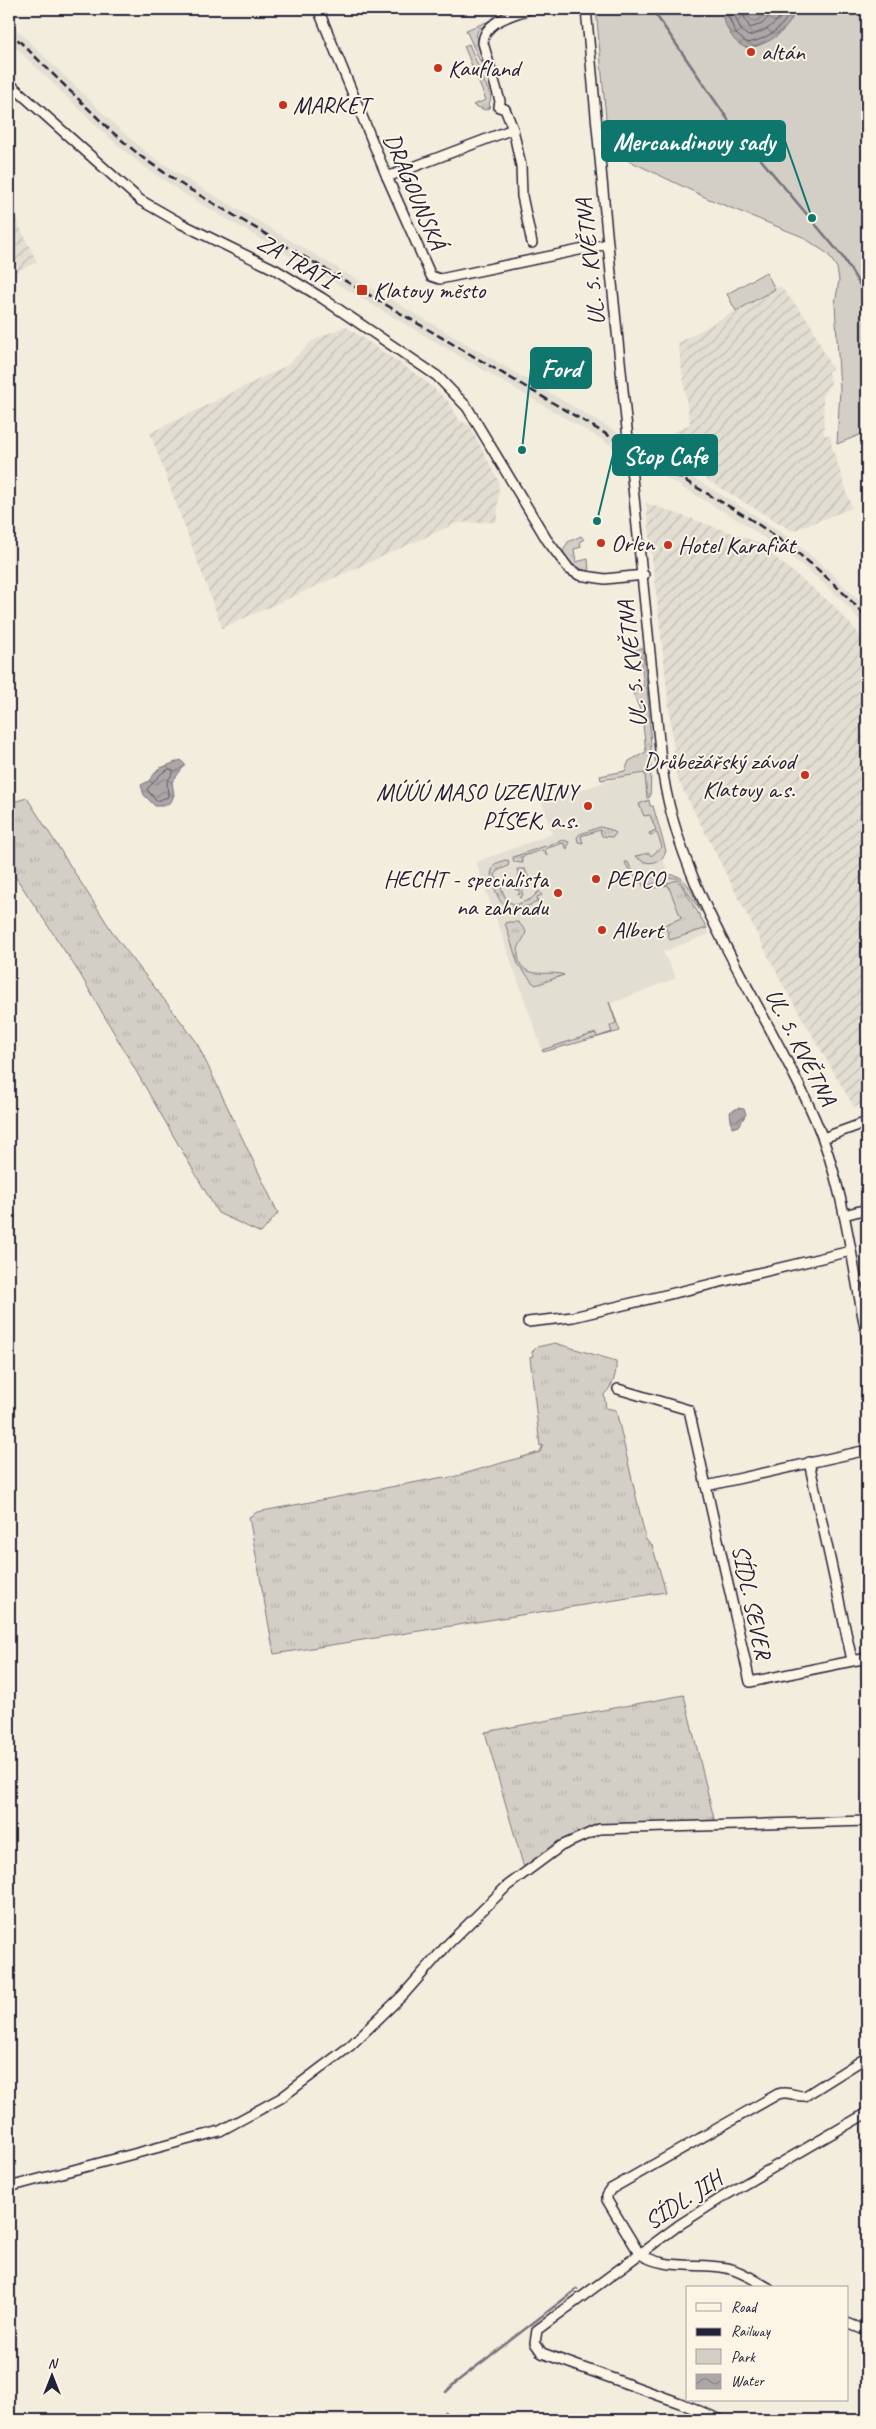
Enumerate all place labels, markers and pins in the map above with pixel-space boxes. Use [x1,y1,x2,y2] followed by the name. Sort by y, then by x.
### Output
[761,37,806,67] place label: altán
[745,46,757,58] marker: altán
[448,53,523,83] place label: Kaufland
[432,62,444,74] marker: Kaufland
[293,90,375,120] place label: MARKET
[277,99,289,111] marker: MARKET
[602,121,785,161] callout: Mercandinovy sady
[373,275,487,305] place label: Klatovy město
[355,283,369,297] marker: Klatovy město
[531,348,591,388] callout: Ford
[613,435,717,475] callout: Stop Cafe
[611,528,655,558] place label: Orlen
[678,530,797,560] place label: Hotel Karafiát
[595,537,607,549] marker: Orlen
[662,539,674,551] marker: Hotel Karafiát
[644,746,799,804] place label: Drůbežářský závod Klatovy a.s.
[799,769,811,781] marker: Drůbežářský závod Klatovy a.s.
[376,777,581,835] place label: MÚÚÚ MASO UZENINY PÍSEK, a.s.
[582,800,594,812] marker: MÚÚÚ MASO UZENINY PÍSEK, a.s.
[384,864,550,922] place label: HECHT - specialista na zahradu
[606,864,666,894] place label: PEPCO
[590,873,602,885] marker: PEPCO
[552,887,564,899] marker: HECHT - specialista na zahradu
[612,915,665,945] place label: Albert
[596,924,608,936] marker: Albert

